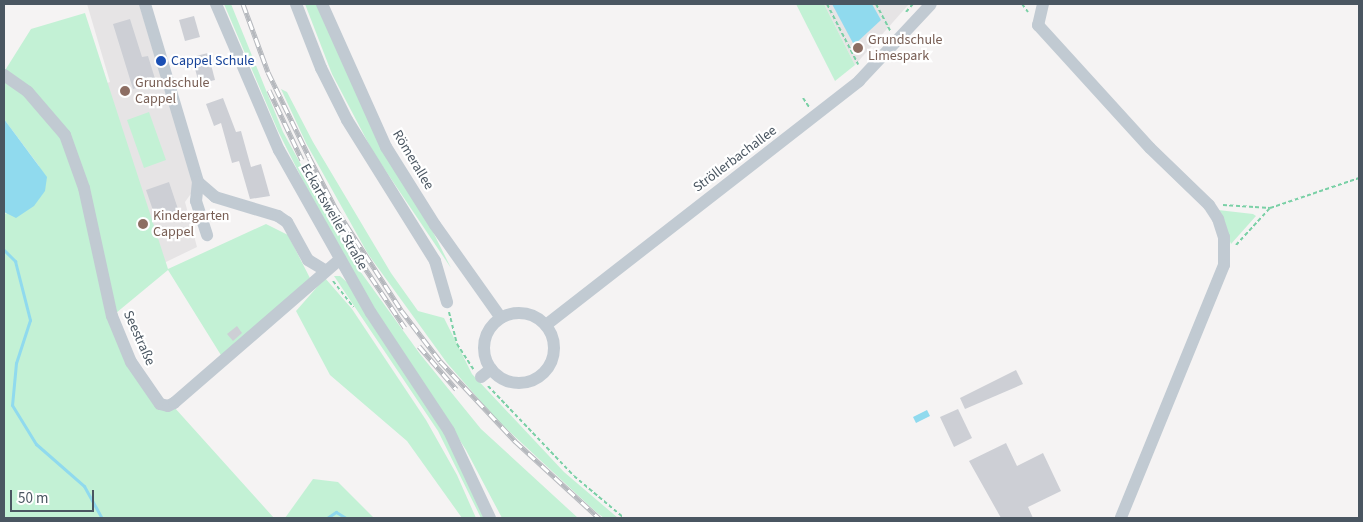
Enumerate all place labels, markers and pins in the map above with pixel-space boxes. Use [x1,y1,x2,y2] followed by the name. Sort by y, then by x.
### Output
[868,32,943,64] place label: Grundschule Limespark
[852,42,864,54] marker: Grundschule Limespark
[171,53,255,69] place label: Cappel Schule
[155,55,167,67] marker: Cappel Schule
[135,75,210,108] place label: Grundschule Cappel
[119,85,131,97] marker: Grundschule Cappel
[153,208,230,240] place label: Kindergarten Cappel
[137,218,149,230] marker: Kindergarten Cappel

